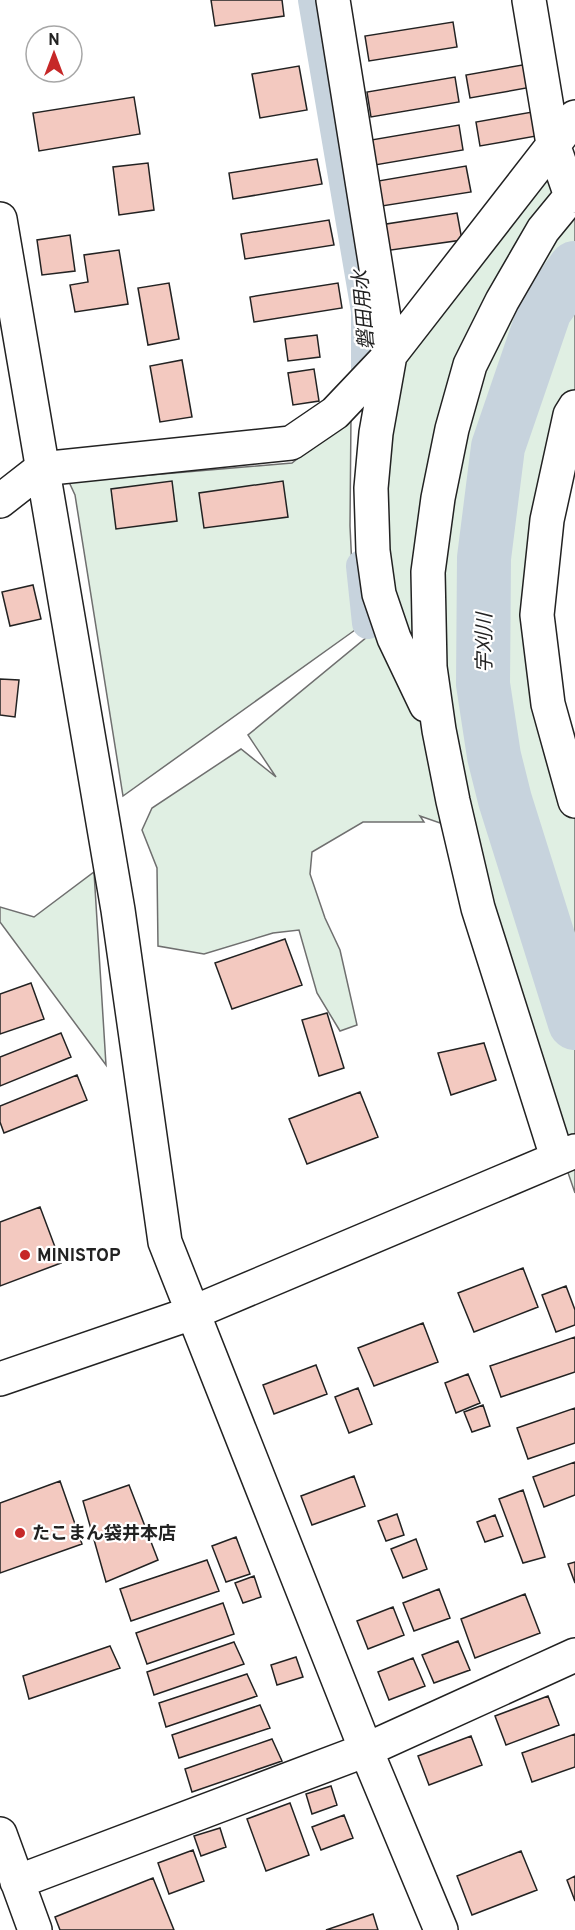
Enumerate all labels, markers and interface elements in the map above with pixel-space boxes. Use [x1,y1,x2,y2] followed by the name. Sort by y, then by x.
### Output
[24,24,84,84] north arrow
[48,31,60,51] text: N
[348,267,381,351] water label: 磐田用水
[473,611,499,673] water label: 宇刈川
[37,1245,121,1268] place label: MINISTOP
[18,1248,32,1262] marker: MINISTOP
[32,1523,176,1546] place label: たこまん袋井本店
[13,1526,27,1540] marker: たこまん袋井本店

